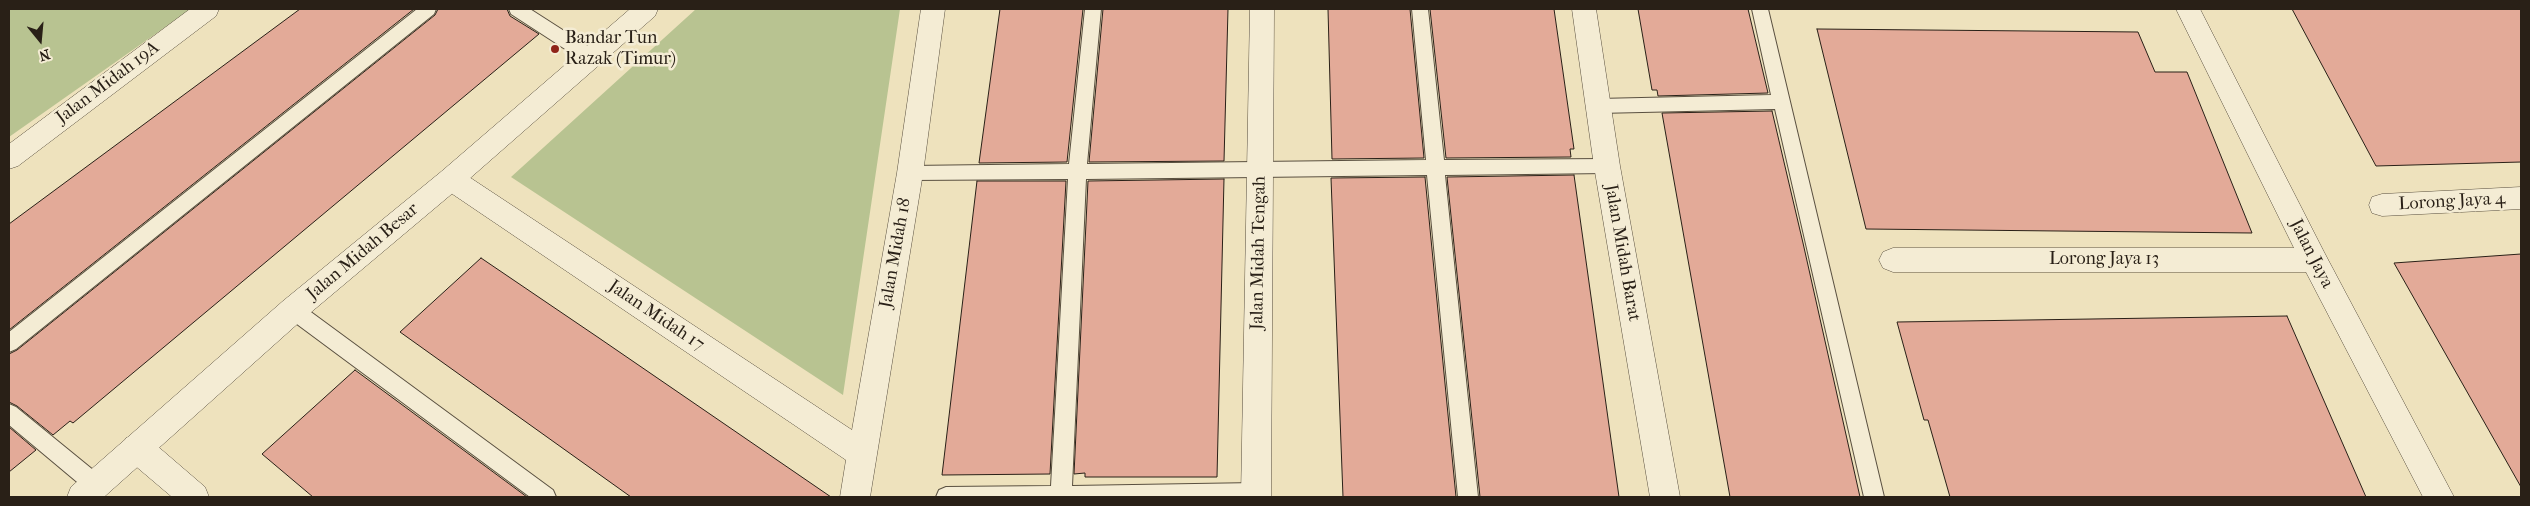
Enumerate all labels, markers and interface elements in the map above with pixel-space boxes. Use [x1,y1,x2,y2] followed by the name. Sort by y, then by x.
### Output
[15,15,65,65] north arrow
[565,28,676,70] place label: Bandar Tun Razak (Timur)
[52,37,164,129] street label: Jalan Midah 19A
[549,43,561,55] marker: Bandar Tun Razak (Timur)
[37,45,52,65] text: N
[1247,176,1271,330] street label: Jalan Midah Tengah
[1599,183,1645,323] street label: Jalan Midah Barat
[2398,188,2506,216] street label: Lorong Jaya 4
[876,196,916,310] street label: Jalan Midah 18
[303,199,423,305] street label: Jalan Midah Besar
[2284,216,2338,292] street label: Jalan Jaya
[2049,249,2159,271] street label: Lorong Jaya 13
[604,276,708,356] street label: Jalan Midah 17

